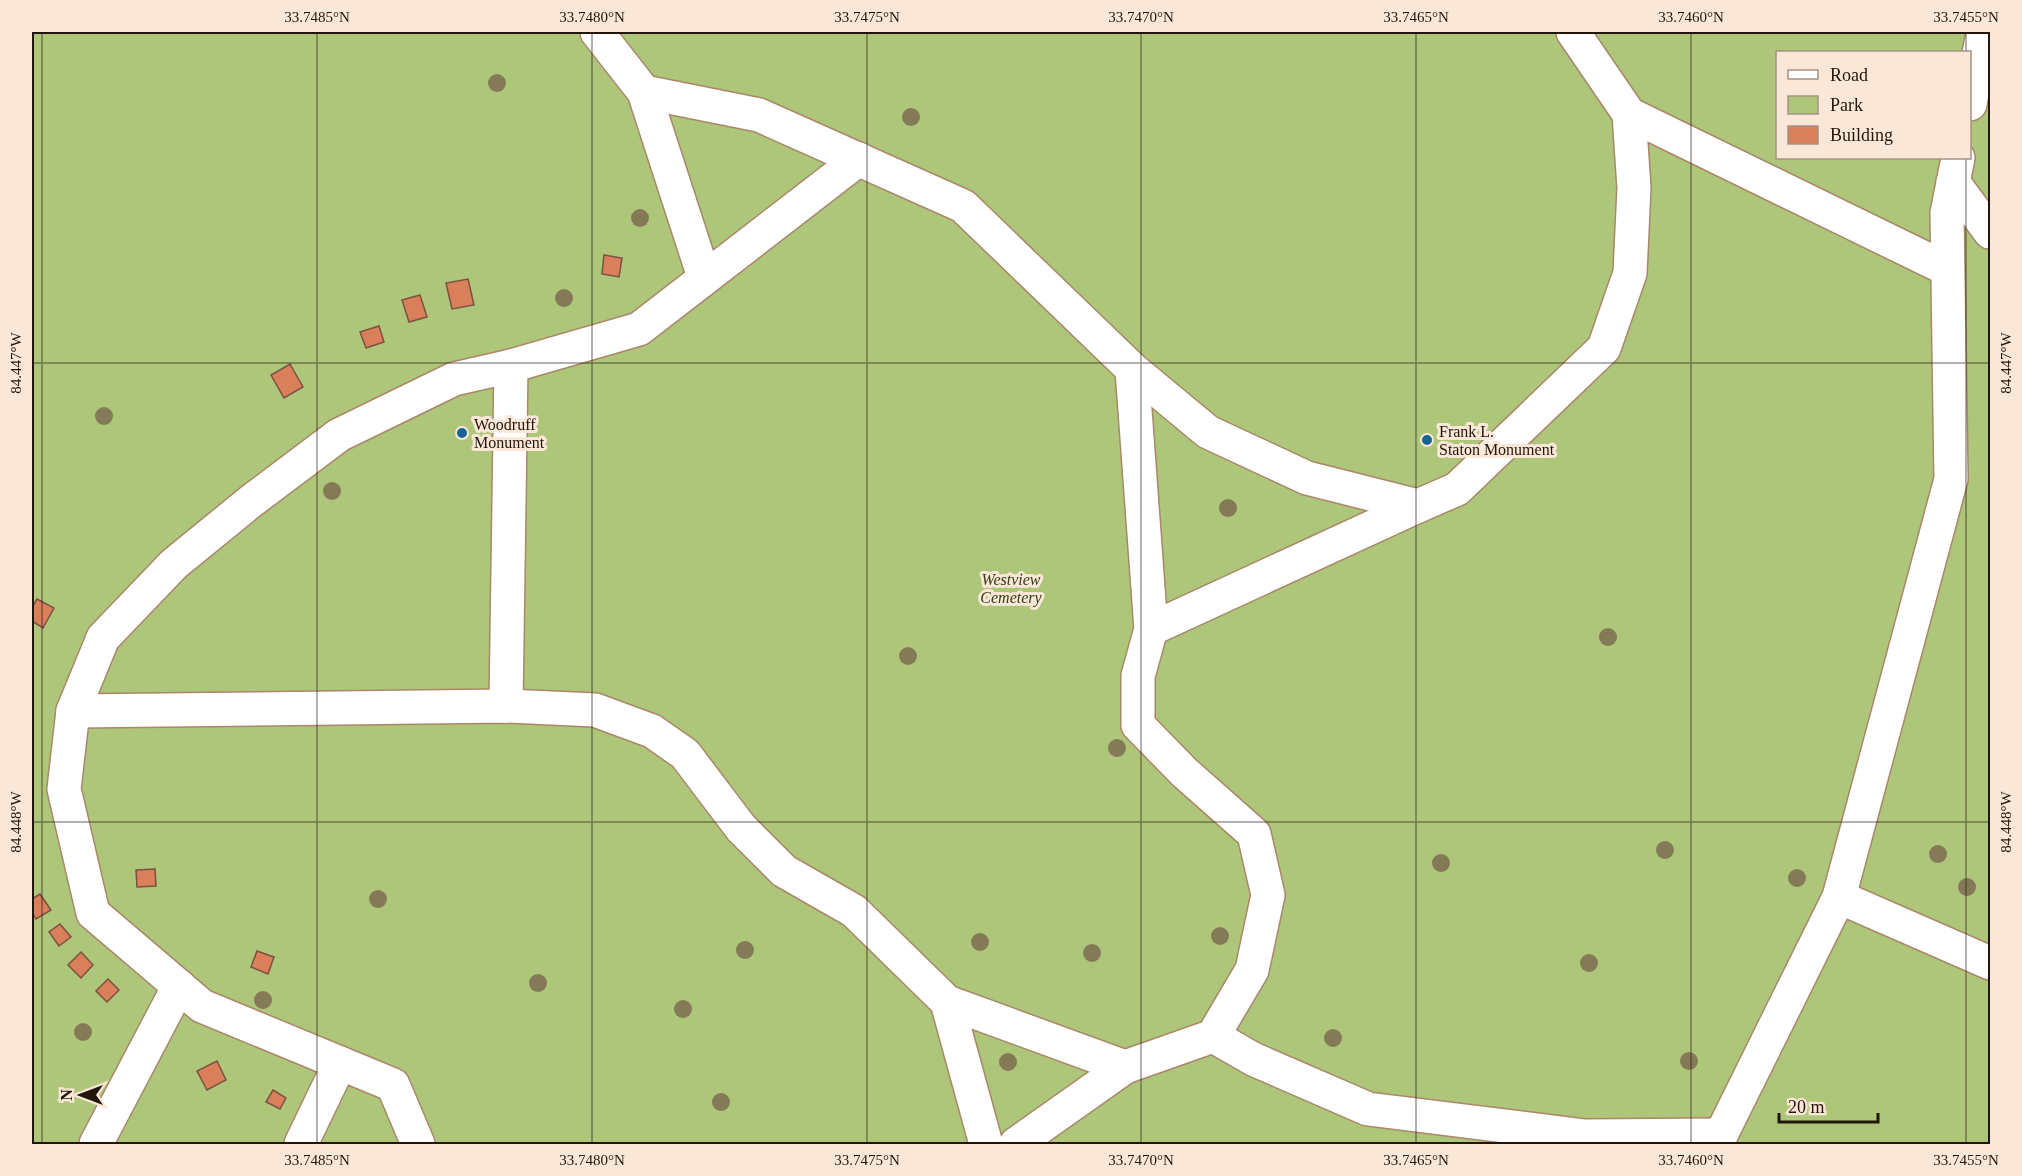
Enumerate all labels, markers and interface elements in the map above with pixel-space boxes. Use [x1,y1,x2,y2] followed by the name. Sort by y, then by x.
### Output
[284,9,350,25] text: 33.7485°N
[559,9,625,25] text: 33.7480°N
[834,9,900,25] text: 33.7475°N
[1108,9,1174,25] text: 33.7470°N
[1383,9,1449,25] text: 33.7465°N
[1658,9,1724,25] text: 33.7460°N
[1933,9,1999,25] text: 33.7455°N
[1776,51,1971,159] legend
[1830,65,1868,85] text: Road
[1830,95,1863,115] text: Park
[1830,125,1893,145] text: Building
[8,331,24,394] text: 84.447°W
[1998,331,2014,394] text: 84.447°W
[474,416,545,451] place label: Woodruff Monument
[1439,423,1555,458] place label: Frank L. Staton Monument
[455,426,469,440] marker: Woodruff Monument
[1420,433,1434,447] marker: Frank L. Staton Monument
[980,571,1043,607] park label: Westview Cemetery
[8,790,24,853] text: 84.448°W
[1998,790,2014,853] text: 84.448°W
[51,1065,111,1125] north arrow
[1779,1086,1878,1124] scale bar
[58,1089,75,1101] text: N
[1788,1097,1825,1117] text: 20 m
[284,1152,350,1168] text: 33.7485°N
[559,1152,625,1168] text: 33.7480°N
[834,1152,900,1168] text: 33.7475°N
[1108,1152,1174,1168] text: 33.7470°N
[1383,1152,1449,1168] text: 33.7465°N
[1658,1152,1724,1168] text: 33.7460°N
[1933,1152,1999,1168] text: 33.7455°N

